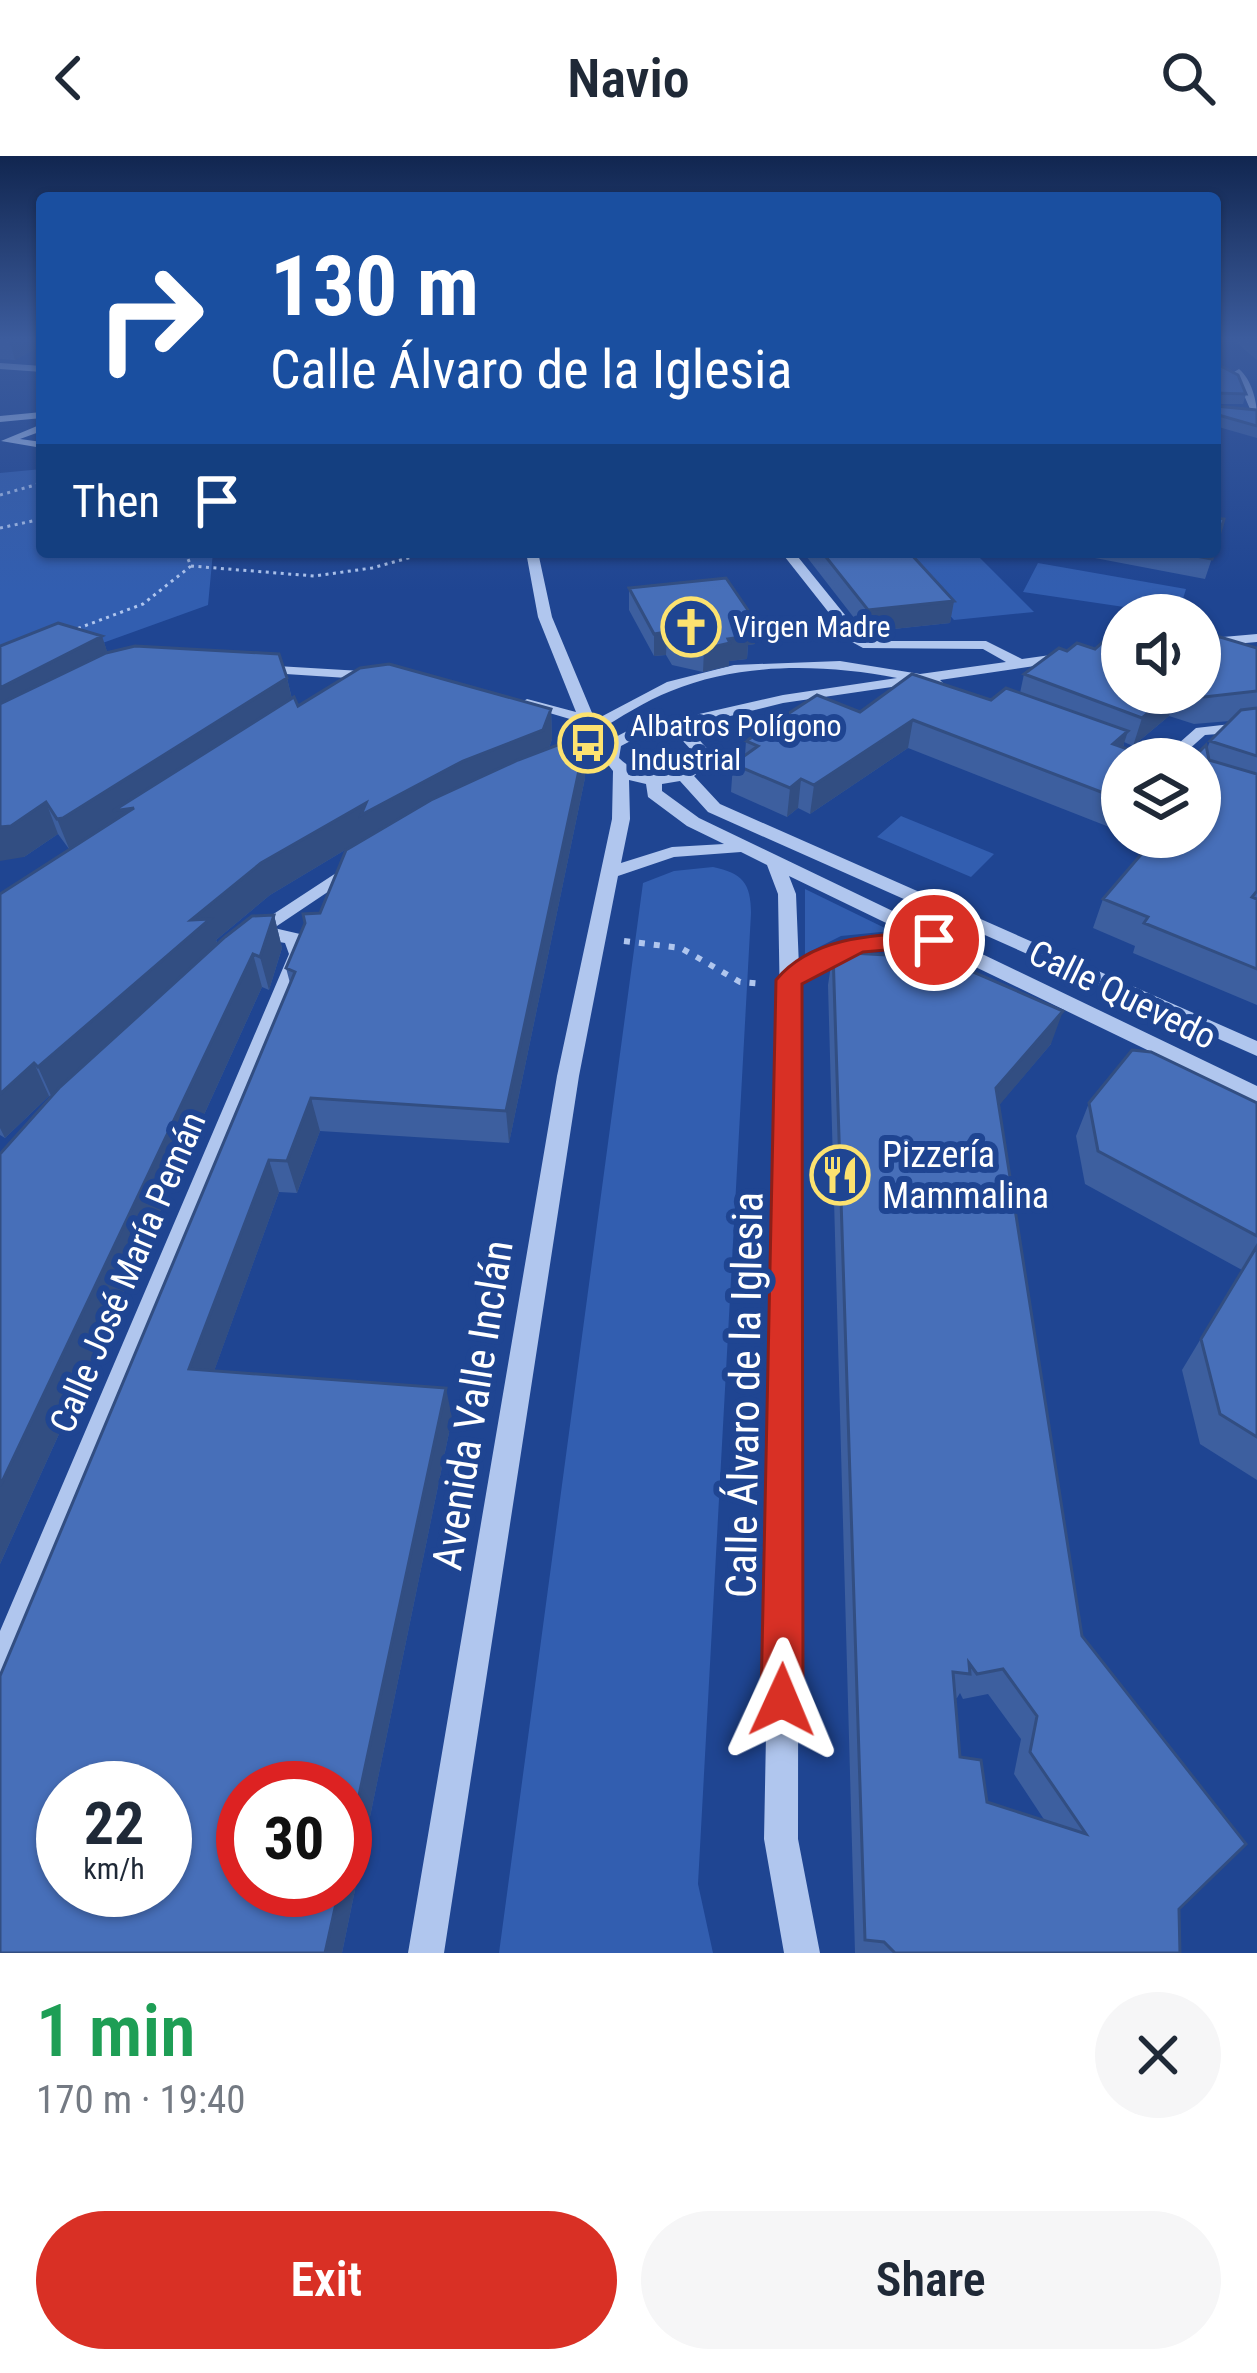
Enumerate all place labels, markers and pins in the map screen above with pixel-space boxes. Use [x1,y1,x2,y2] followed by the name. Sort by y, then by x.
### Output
[660,596,722,658] church icon: Virgen Madre
[733,609,891,644] place label: Virgen Madre
[630,708,842,777] place label: Albatros Polígono Industrial
[557,712,619,774] bus stop icon: Albatros Polígono Industrial
[883,889,985,991] pin
[882,1134,1049,1217] place label: Pizzería Mammalina
[809,1144,871,1206] restaurant icon: Pizzería Mammalina

